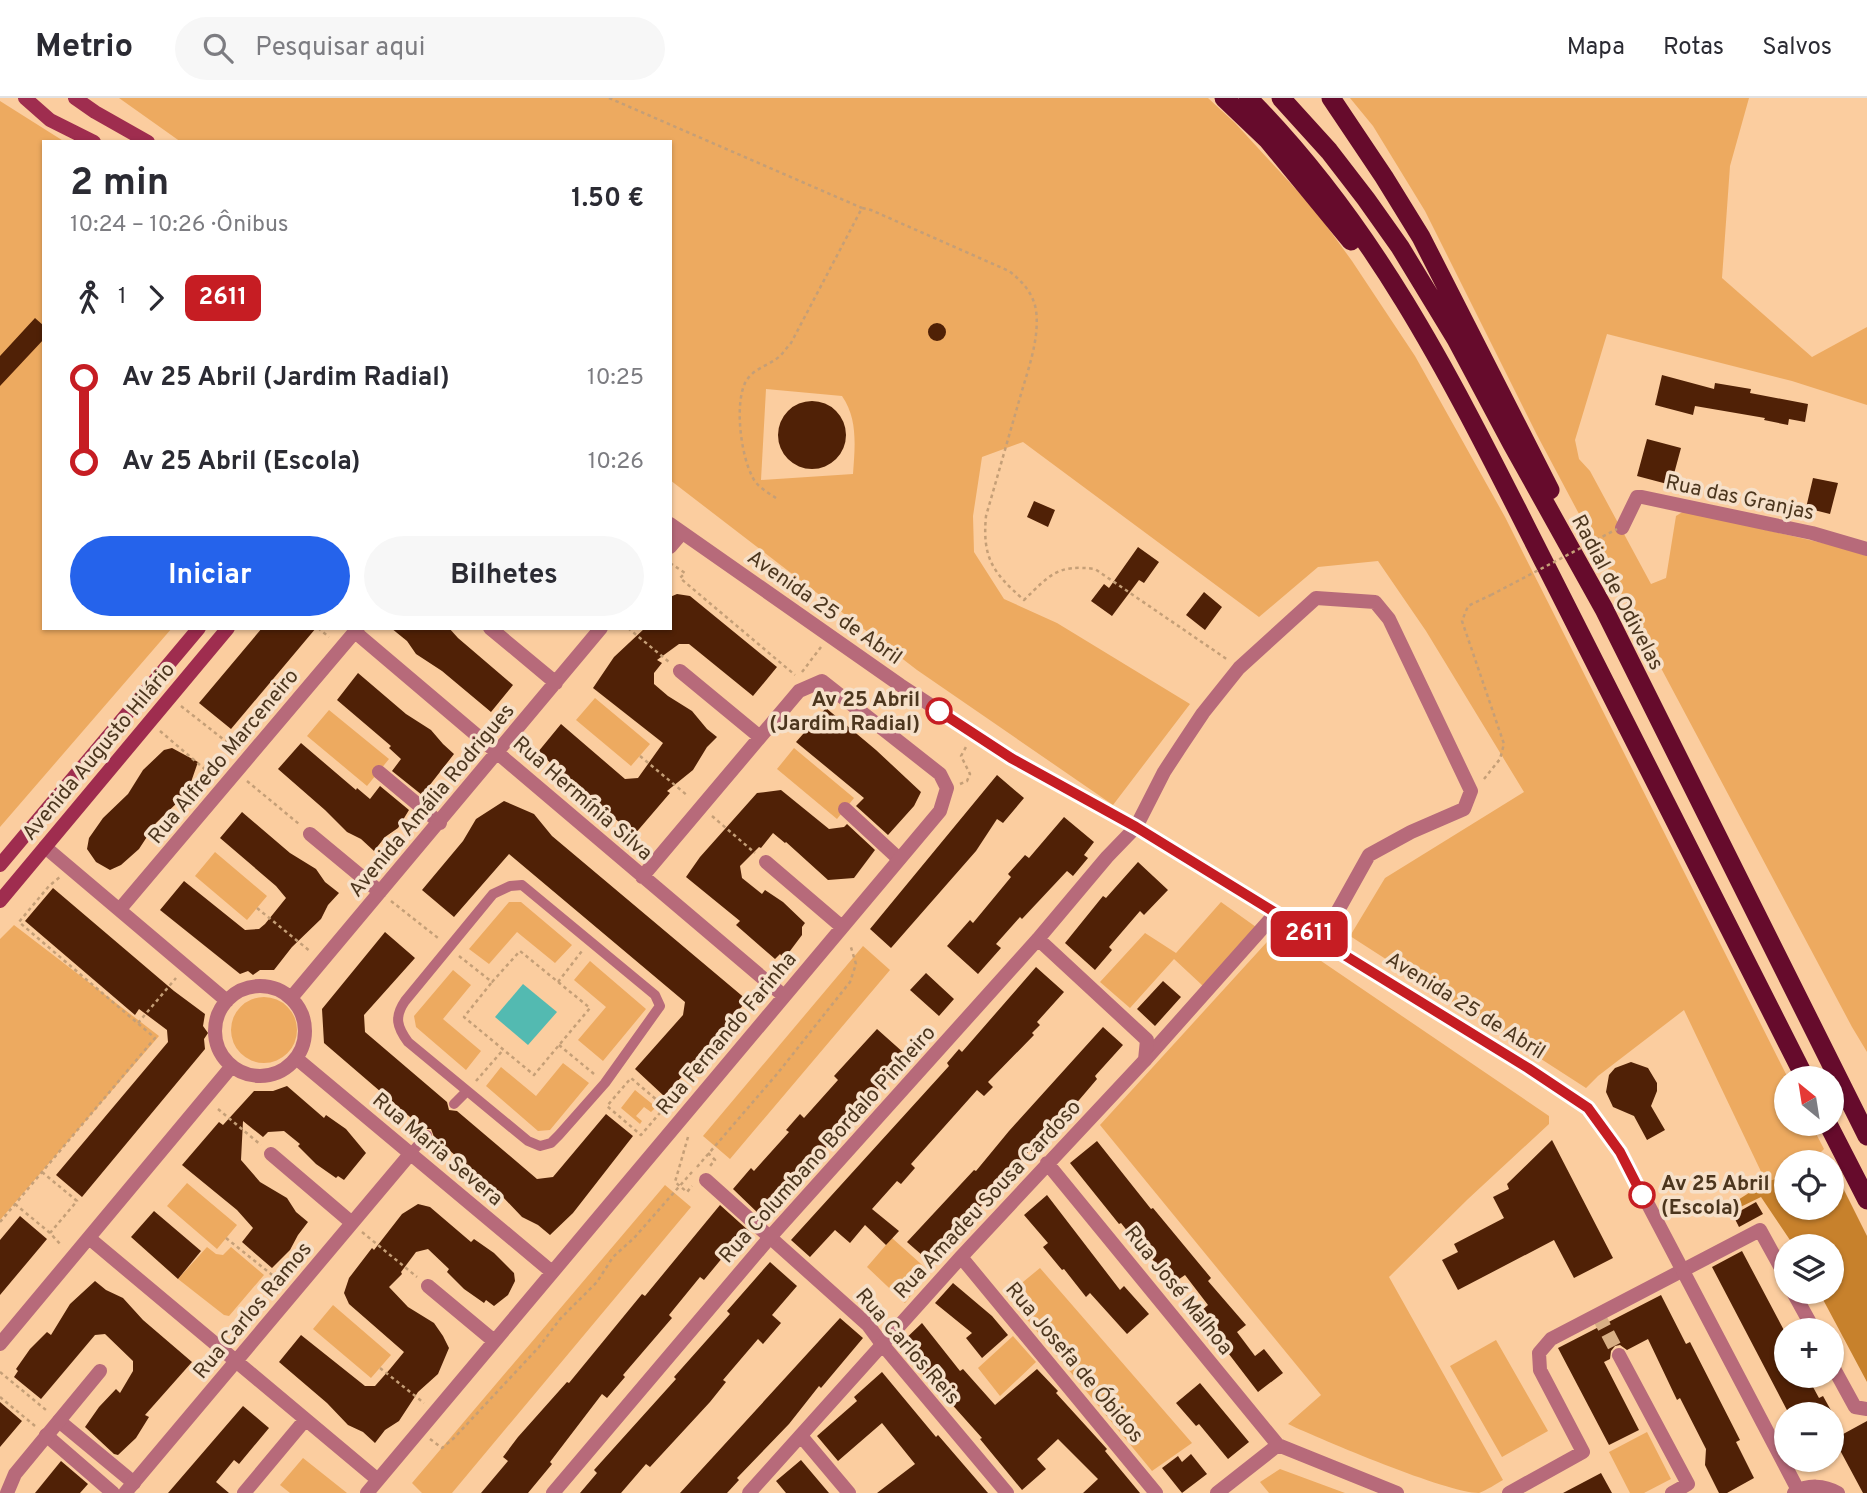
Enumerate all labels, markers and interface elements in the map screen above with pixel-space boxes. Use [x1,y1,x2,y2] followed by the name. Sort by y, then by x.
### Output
[175,17,665,80] search box
[35,27,133,69] text: Metrio
[199,29,237,67] icon: search
[255,32,425,65] text: Pesquisar aqui
[1567,33,1625,63] text: Mapa
[1663,33,1724,63] text: Rotas
[1762,33,1832,63] text: Salvos
[70,160,169,209] text: 2 min
[571,183,644,216] text: 1.50 €
[70,211,289,240] text: 10:24 – 10:26 · Ônibus
[70,279,108,317] icon: walk
[137,279,175,317] icon: forward
[118,283,127,312] text: 1
[199,283,247,313] text: 2611
[122,362,450,395] text: Av 25 Abril (Jardim Radial)
[587,364,644,393] text: 10:25
[122,446,361,479] text: Av 25 Abril (Escola)
[588,448,644,477] text: 10:26
[1663,470,1817,527] street label: Rua das Granjas
[1564,510,1669,675] street label: Radial de Odivelas
[70,536,350,616] button: Iniciar
[364,536,644,616] button: Bilhetes
[741,545,907,672] street label: Avenida 25 de Abril
[17,657,182,847] street label: Avenida Augusto Hilário
[143,664,305,850] street label: Rua Alfredo Marceneiro
[769,687,920,738] place label: Av 25 Abril (Jardim Radial)
[926,698,952,724] marker: Av 25 Abril (Jardim Radial)
[343,699,521,903] street label: Avenida Amália Rodrigues
[506,731,658,867] street label: Rua Hermínia Silva
[1260,911,1358,957] line badge: 2611
[1285,919,1333,949] text: 2611
[1380,946,1550,1066] street label: Avenida 25 de Abril
[651,947,803,1121] street label: Rua Fernando Farinha
[714,1020,942,1270] street label: Rua Columbano Bordalo Pinheiro
[1774,1066,1844,1136] north arrow
[1774,1066,1844,1472] map controls
[366,1088,508,1213] street label: Rua Maria Severa
[889,1095,1088,1305] street label: Rua Amadeu Sousa Cardoso
[1774,1150,1844,1220] button: locate
[1661,1171,1770,1222] place label: Av 25 Abril (Escola)
[1629,1182,1655,1208] marker: Av 25 Abril (Escola)
[1117,1221,1238,1361] street label: Rua José Malhoa
[1774,1234,1844,1304] button: layers
[188,1237,318,1385] street label: Rua Carlos Ramos
[999,1276,1150,1449] street label: Rua Josefa de Óbidos
[849,1283,965,1411] street label: Rua Carlos Reis
[1774,1318,1844,1388] button: +
[1774,1402,1844,1472] button: −

